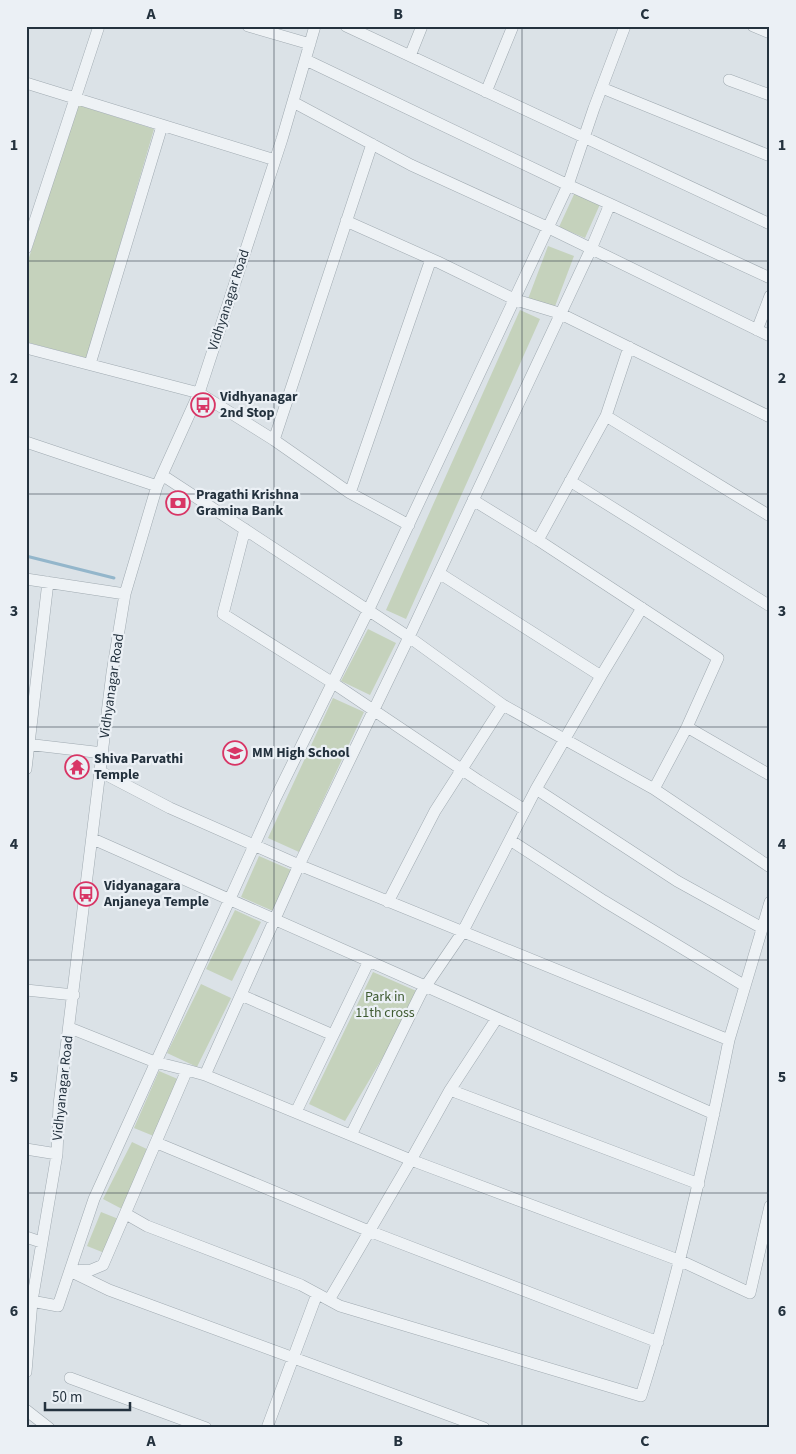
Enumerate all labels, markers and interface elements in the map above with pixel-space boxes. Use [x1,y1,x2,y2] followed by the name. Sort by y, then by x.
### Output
[145,3,156,25] text: A
[393,3,403,25] text: B
[640,3,650,25] text: C
[10,134,18,156] text: 1
[778,134,786,156] text: 1
[203,247,255,353] street label: Vidhyanagar Road
[10,367,18,389] text: 2
[778,367,786,389] text: 2
[219,387,298,423] place label: Vidhyanagar 2nd Stop
[190,392,216,418] bus stop icon: Vidhyanagar 2nd Stop
[196,485,299,521] place label: Pragathi Krishna Gramina Bank
[165,490,191,516] bank icon: Pragathi Krishna Gramina Bank
[10,600,18,622] text: 3
[778,600,786,622] text: 3
[95,632,129,740] street label: Vidhyanagar Road
[222,740,248,766] school or university icon: MM High School
[252,743,350,763] place label: MM High School
[94,749,183,785] place label: Shiva Parvathi Temple
[64,754,90,780] temple icon: Shiva Parvathi Temple
[10,833,19,855] text: 4
[778,833,787,855] text: 4
[103,876,209,912] place label: Vidyanagara Anjaneya Temple
[73,881,99,907] bus stop icon: Vidyanagara Anjaneya Temple
[355,987,415,1023] park label: Park in 11th cross
[48,1034,78,1142] street label: Vidhyanagar Road
[10,1066,18,1088] text: 5
[778,1066,786,1088] text: 5
[10,1300,18,1322] text: 6
[778,1300,786,1322] text: 6
[45,1379,130,1411] scale bar
[52,1387,82,1408] text: 50 m
[145,1430,156,1452] text: A
[393,1430,403,1452] text: B
[640,1430,650,1452] text: C

